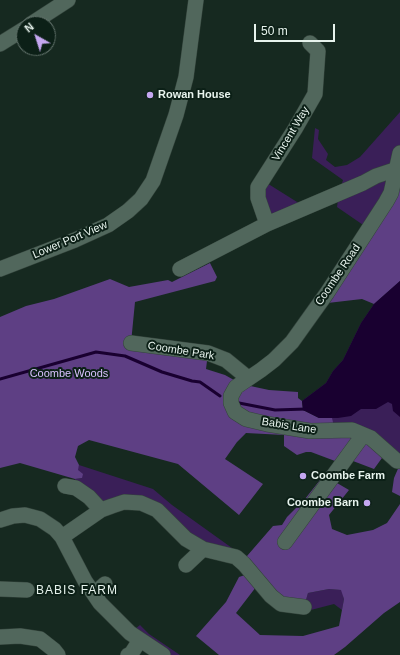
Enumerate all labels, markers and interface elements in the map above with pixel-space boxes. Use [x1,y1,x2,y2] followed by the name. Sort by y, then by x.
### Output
[16,16,56,56] north arrow
[256,16,337,42] scale bar
[22,20,36,35] text: N
[261,24,288,38] text: 50 m
[158,88,231,102] place label: Rowan House
[145,90,155,100] marker: Rowan House
[270,104,312,164] street label: Vincent Way
[31,218,109,262] street label: Lower Port View
[313,242,363,308] street label: Coombe Road
[147,339,215,363] street label: Coombe Park
[30,367,108,381] park label: Coombe Woods
[261,415,317,437] street label: Babis Lane
[311,469,385,483] place label: Coombe Farm
[298,471,308,481] marker: Coombe Farm
[287,496,359,510] place label: Coombe Barn
[362,498,372,508] marker: Coombe Barn
[36,584,118,598] district label: BABIS FARM

